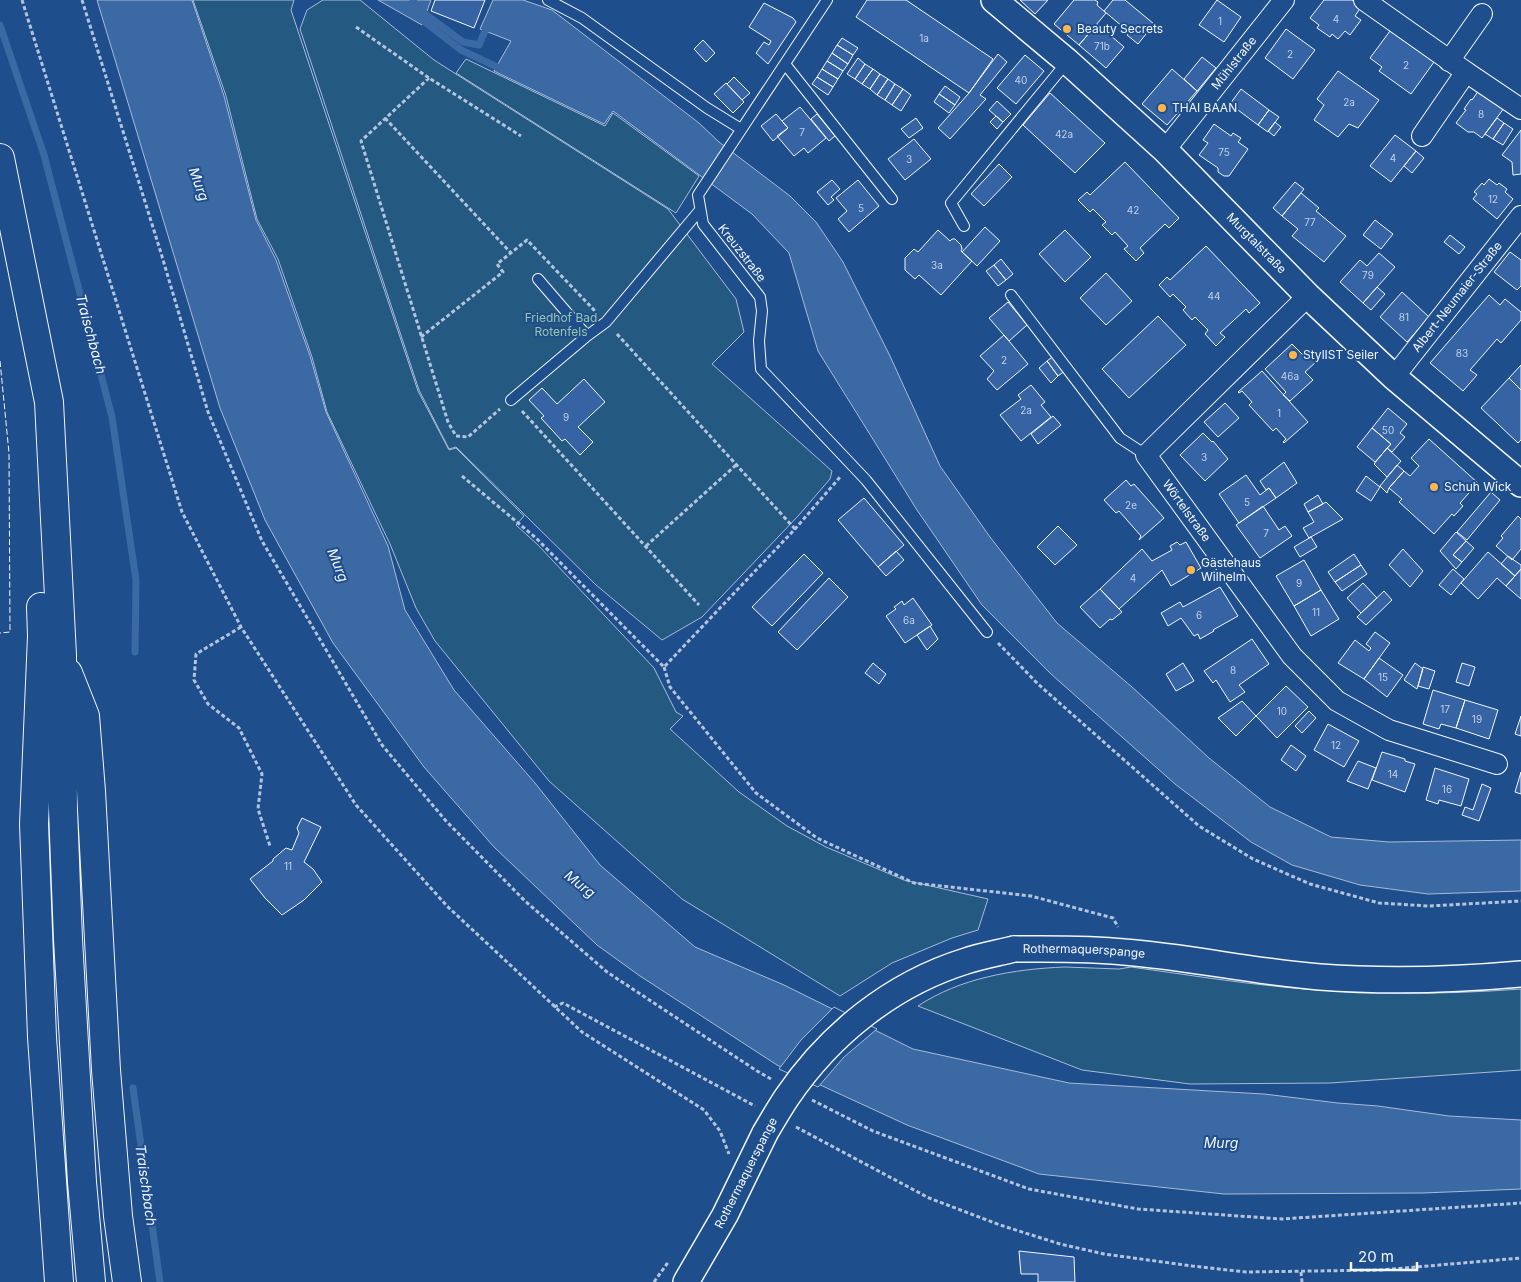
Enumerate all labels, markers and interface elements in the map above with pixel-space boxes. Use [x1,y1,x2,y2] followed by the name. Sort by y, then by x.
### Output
[1333,13,1339,25] house number: 4
[1218,15,1222,27] house number: 1
[1077,21,1163,36] place label: Beauty Secrets
[1061,23,1073,35] marker: Beauty Secrets
[919,32,929,44] house number: 1a
[1208,33,1259,92] street label: Mühlstraße
[1094,40,1110,52] house number: 71b
[1287,48,1293,60] house number: 2
[1403,59,1409,71] house number: 2
[1015,74,1027,86] house number: 40
[1343,96,1355,108] house number: 2a
[1172,100,1237,115] place label: THAI BAAN
[1156,102,1168,114] marker: THAI BAAN
[1478,108,1484,120] house number: 8
[799,126,805,138] house number: 7
[1055,128,1073,140] house number: 42a
[1218,146,1230,158] house number: 75
[1390,152,1396,164] house number: 4
[906,153,912,165] house number: 3
[186,165,214,203] water label: Murg
[1488,193,1498,205] house number: 12
[858,202,864,214] house number: 5
[1127,204,1139,216] house number: 42
[1224,209,1290,276] street label: Murgtalstraße
[1304,216,1316,228] house number: 77
[715,221,770,285] street label: Kreuzstraße
[1409,238,1505,355] street label: Albert-Neumaier-Straße
[931,259,943,271] house number: 3a
[1362,269,1374,281] house number: 79
[1208,290,1220,302] house number: 44
[73,292,110,376] water label: Traischbach
[525,310,597,339] park label: Friedhof Bad Rotenfels
[1399,311,1409,323] house number: 81
[1303,347,1379,362] place label: StylIST Seiler
[1456,347,1468,359] house number: 83
[1287,349,1299,361] marker: StylIST Seiler
[1001,354,1007,366] house number: 2
[1281,370,1299,382] house number: 46a
[1020,404,1032,416] house number: 2a
[1277,407,1281,419] house number: 1
[563,411,569,423] house number: 9
[1382,424,1394,436] house number: 50
[1201,451,1207,463] house number: 3
[1159,477,1214,544] street label: Wörtelstraße
[1444,479,1512,494] place label: Schuh Wick
[1428,481,1440,493] marker: Schuh Wick
[1244,496,1250,508] house number: 5
[1125,499,1137,511] house number: 2e
[1263,527,1269,539] house number: 7
[324,546,353,584] water label: Murg
[1201,555,1261,584] place label: Gästehaus Wilhelm
[1185,564,1197,576] marker: Gästehaus Wilhelm
[1130,572,1136,584] house number: 4
[1296,577,1302,589] house number: 9
[1312,606,1320,618] house number: 11
[1196,609,1202,621] house number: 6
[903,614,915,626] house number: 6a
[1230,664,1236,676] house number: 8
[1378,671,1388,683] house number: 15
[1440,703,1450,715] house number: 17
[1277,705,1287,717] house number: 10
[1472,713,1482,725] house number: 19
[1331,739,1341,751] house number: 12
[1388,768,1398,780] house number: 14
[1442,783,1452,795] house number: 16
[284,860,292,872] house number: 11
[561,866,599,901] water label: Murg
[1023,941,1146,961] street label: Rothermaquerspange
[711,1115,780,1231] street label: Rothermaquerspange
[1204,1134,1239,1151] water label: Murg
[132,1143,161,1227] water label: Traischbach
[1351,1240,1417,1272] scale bar
[1358,1247,1394,1266] text: 20 m

